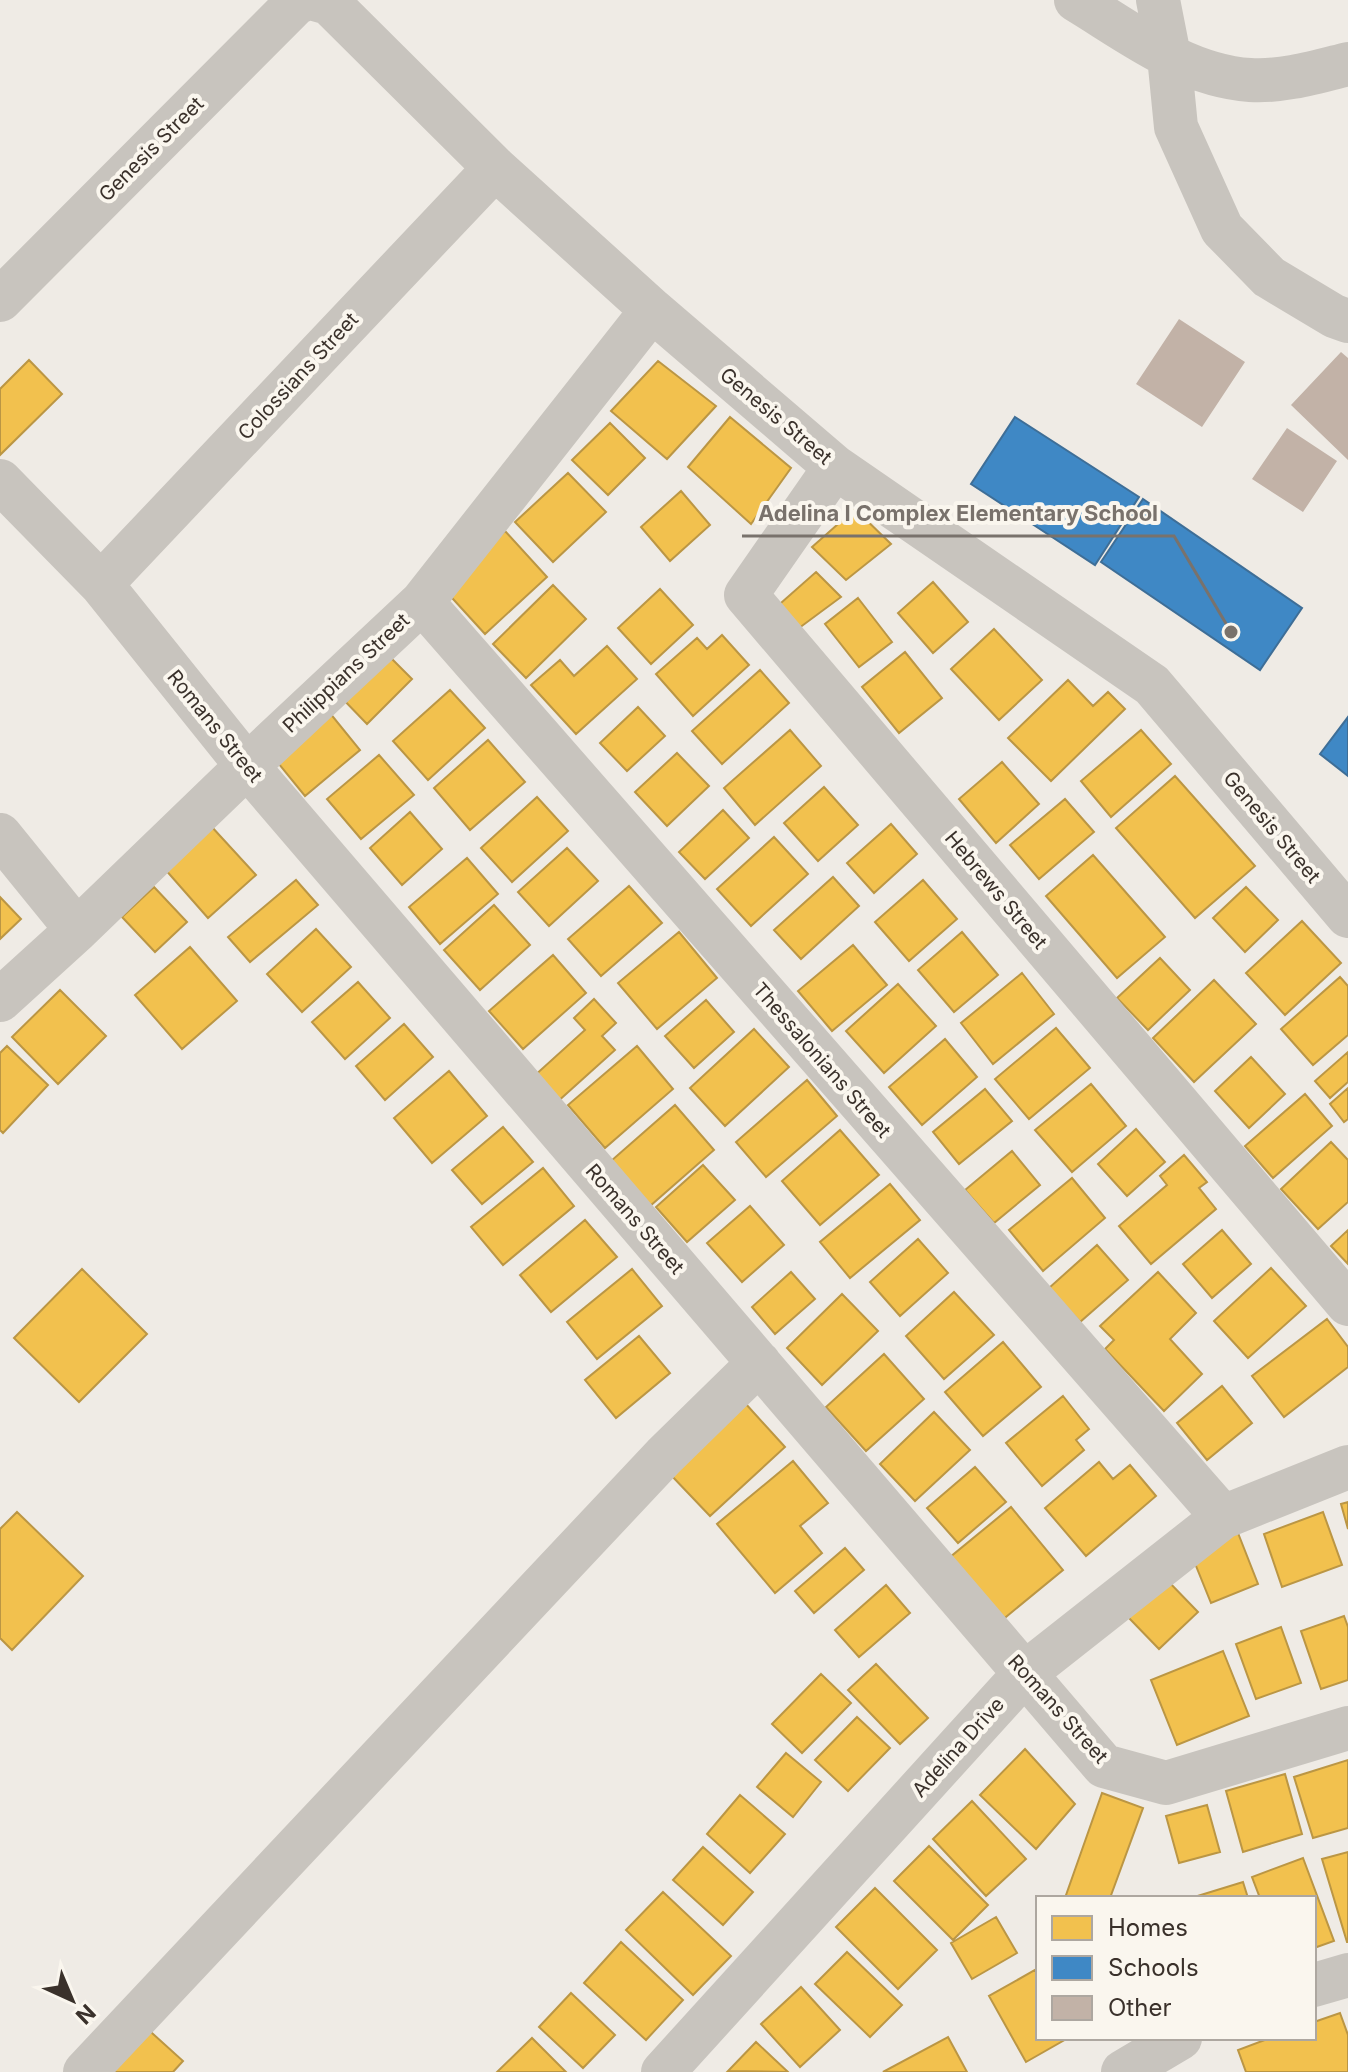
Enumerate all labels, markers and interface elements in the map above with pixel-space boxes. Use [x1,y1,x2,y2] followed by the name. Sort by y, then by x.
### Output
[94,91,209,206] street label: Genesis Street
[233,307,363,445] street label: Colossians Street
[715,362,837,470] street label: Genesis Street
[742,490,1174,536] callout: Adelina I Complex Elementary School
[758,500,1158,526] text: Adelina I Complex Elementary School
[278,608,415,738] street label: Philippians Street
[162,665,268,787] street label: Romans Street
[1218,766,1326,888] street label: Genesis Street
[940,826,1052,954] street label: Hebrews Street
[748,977,896,1143] street label: Thessalonians Street
[581,1159,690,1279] street label: Romans Street
[1003,1650,1113,1769] street label: Romans Street
[907,1692,1009,1802] street label: Adelina Drive
[1036,1896,1316,2040] legend
[1108,1913,1188,1942] text: Homes
[1108,1953,1199,1982] text: Schools
[32,1960,112,2040] north arrow
[1108,1993,1171,2022] text: Other
[71,1999,101,2030] text: N

